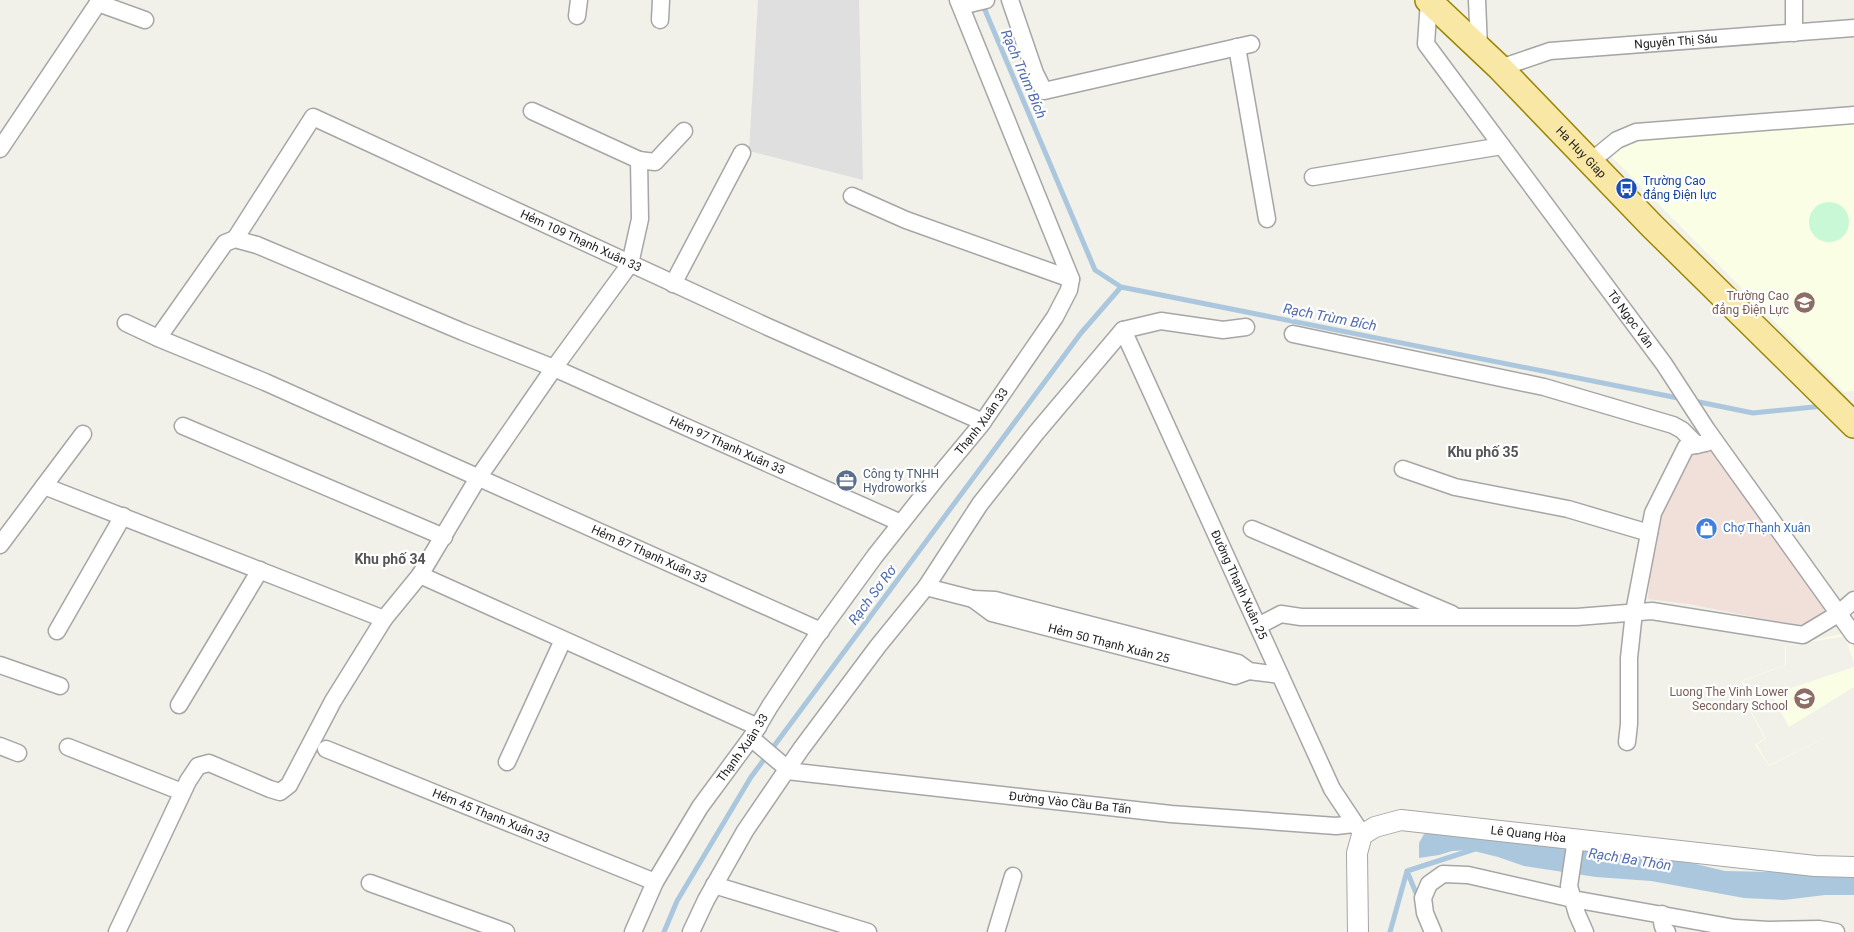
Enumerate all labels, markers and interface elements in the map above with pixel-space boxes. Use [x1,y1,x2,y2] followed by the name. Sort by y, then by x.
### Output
[998,27,1050,121] water label: Rạch Trùm Bích
[1634,31,1718,52] street label: Nguyễn Thị Sáu
[1553,124,1609,181] street label: Ha Huy Giap
[1643,174,1717,202] place label: Trường Cao đẳng Điện lực
[1615,176,1639,200] bus stop icon: Trường Cao đẳng Điện lực
[518,207,644,275] street label: Hẻm 109 Thạnh Xuân 33
[1605,288,1657,351] street label: Tô Ngọc Vân
[1712,289,1789,317] place label: Trường Cao đẳng Điện Lực
[1793,291,1817,315] school or university icon: Trường Cao đẳng Điện Lực
[1282,300,1378,334] water label: Rạch Trùm Bích
[952,385,1011,458] street label: Thạnh Xuân 33
[667,413,787,477] street label: Hẻm 97 Thạnh Xuân 33
[1447,444,1519,460] district label: Khu phố 35
[863,467,939,495] place label: Công ty TNHH Hydroworks
[835,469,859,493] office icon: Công ty TNHH Hydroworks
[1695,516,1719,540] shop icon: Chợ Thạnh Xuân
[1723,521,1811,535] place label: Chợ Thạnh Xuân
[589,522,709,586] street label: Hẻm 87 Thạnh Xuân 33
[1208,528,1270,642] street label: Đường Thạnh Xuân 25
[354,551,426,567] district label: Khu phố 34
[845,562,900,627] water label: Rạch Sơ Rơ
[1047,621,1171,666] street label: Hẻm 50 Thạnh Xuân 25
[1670,685,1788,713] place label: Luong The Vinh Lower Secondary School
[1792,687,1816,711] school or university icon: Luong The Vinh Lower Secondary School
[714,711,771,785] street label: Thạnh Xuân 33
[430,786,552,846] street label: Hẻm 45 Thạnh Xuân 33
[1008,789,1132,816] street label: Đường Vào Cầu Ba Tấn
[1490,823,1567,845] street label: Lê Quang Hòa
[1587,845,1673,873] water label: Rạch Ba Thôn

